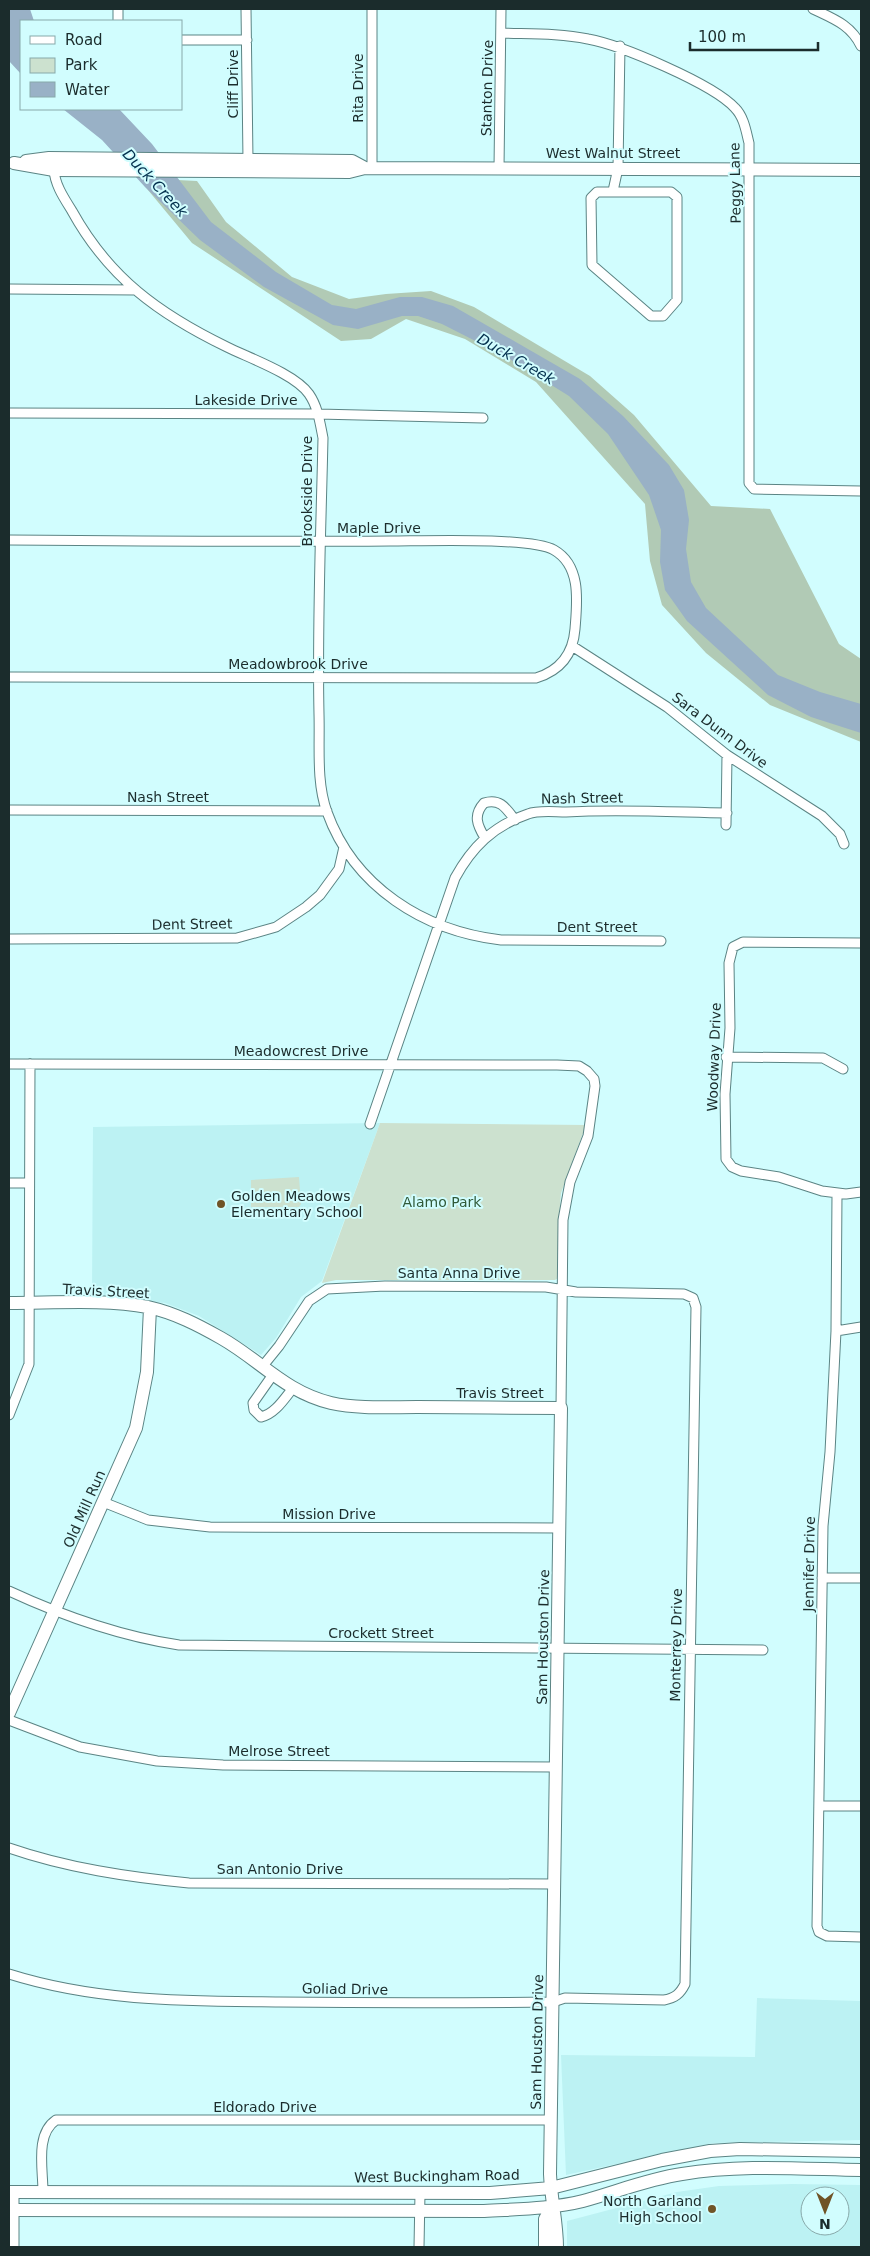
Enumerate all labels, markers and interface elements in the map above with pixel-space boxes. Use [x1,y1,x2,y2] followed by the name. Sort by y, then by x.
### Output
[20,20,182,110] legend
[690,20,818,52] scale bar
[698,28,746,46] text: 100 m
[65,31,103,49] text: Road
[478,40,496,136] street label: Stanton Drive
[225,50,241,118] street label: Cliff Drive
[350,53,366,123] street label: Rita Drive
[65,56,98,74] text: Park
[65,81,110,99] text: Water
[726,142,744,224] street label: Peggy Lane
[119,145,192,222] water label: Duck Creek
[546,145,681,161] street label: West Walnut Street
[474,330,559,389] water label: Duck Creek
[194,392,298,408] street label: Lakeside Drive
[299,436,315,546] street label: Brookside Drive
[337,520,421,536] street label: Maple Drive
[228,656,368,672] street label: Meadowbrook Drive
[669,689,771,771] street label: Sara Dunn Drive
[127,789,210,805] street label: Nash Street
[541,789,624,807] street label: Nash Street
[151,915,233,933] street label: Dent Street
[557,919,638,935] street label: Dent Street
[704,1002,724,1112] street label: Woodway Drive
[234,1043,368,1059] street label: Meadowcrest Drive
[231,1188,363,1220] place label: Golden Meadows Elementary School
[403,1194,482,1210] park label: Alamo Park
[215,1198,227,1210] marker: Golden Meadows Elementary School
[398,1265,520,1281] street label: Santa Anna Drive
[61,1281,151,1301] street label: Travis Street
[455,1385,544,1401] street label: Travis Street
[60,1468,108,1550] street label: Old Mill Run
[282,1506,376,1522] street label: Mission Drive
[800,1516,818,1613] street label: Jennifer Drive
[534,1569,552,1705] street label: Sam Houston Drive
[667,1588,685,1702] street label: Monterrey Drive
[328,1625,434,1641] street label: Crockett Street
[228,1743,330,1759] street label: Melrose Street
[217,1861,343,1877] street label: San Antonio Drive
[528,1974,546,2110] street label: Sam Houston Drive
[302,1980,388,1998] street label: Goliad Drive
[213,2099,317,2115] street label: Eldorado Drive
[354,2167,520,2185] street label: West Buckingham Road
[800,2186,850,2236] north arrow
[603,2193,702,2225] place label: North Garland High School
[706,2203,718,2215] marker: North Garland High School
[819,2216,831,2232] text: N

